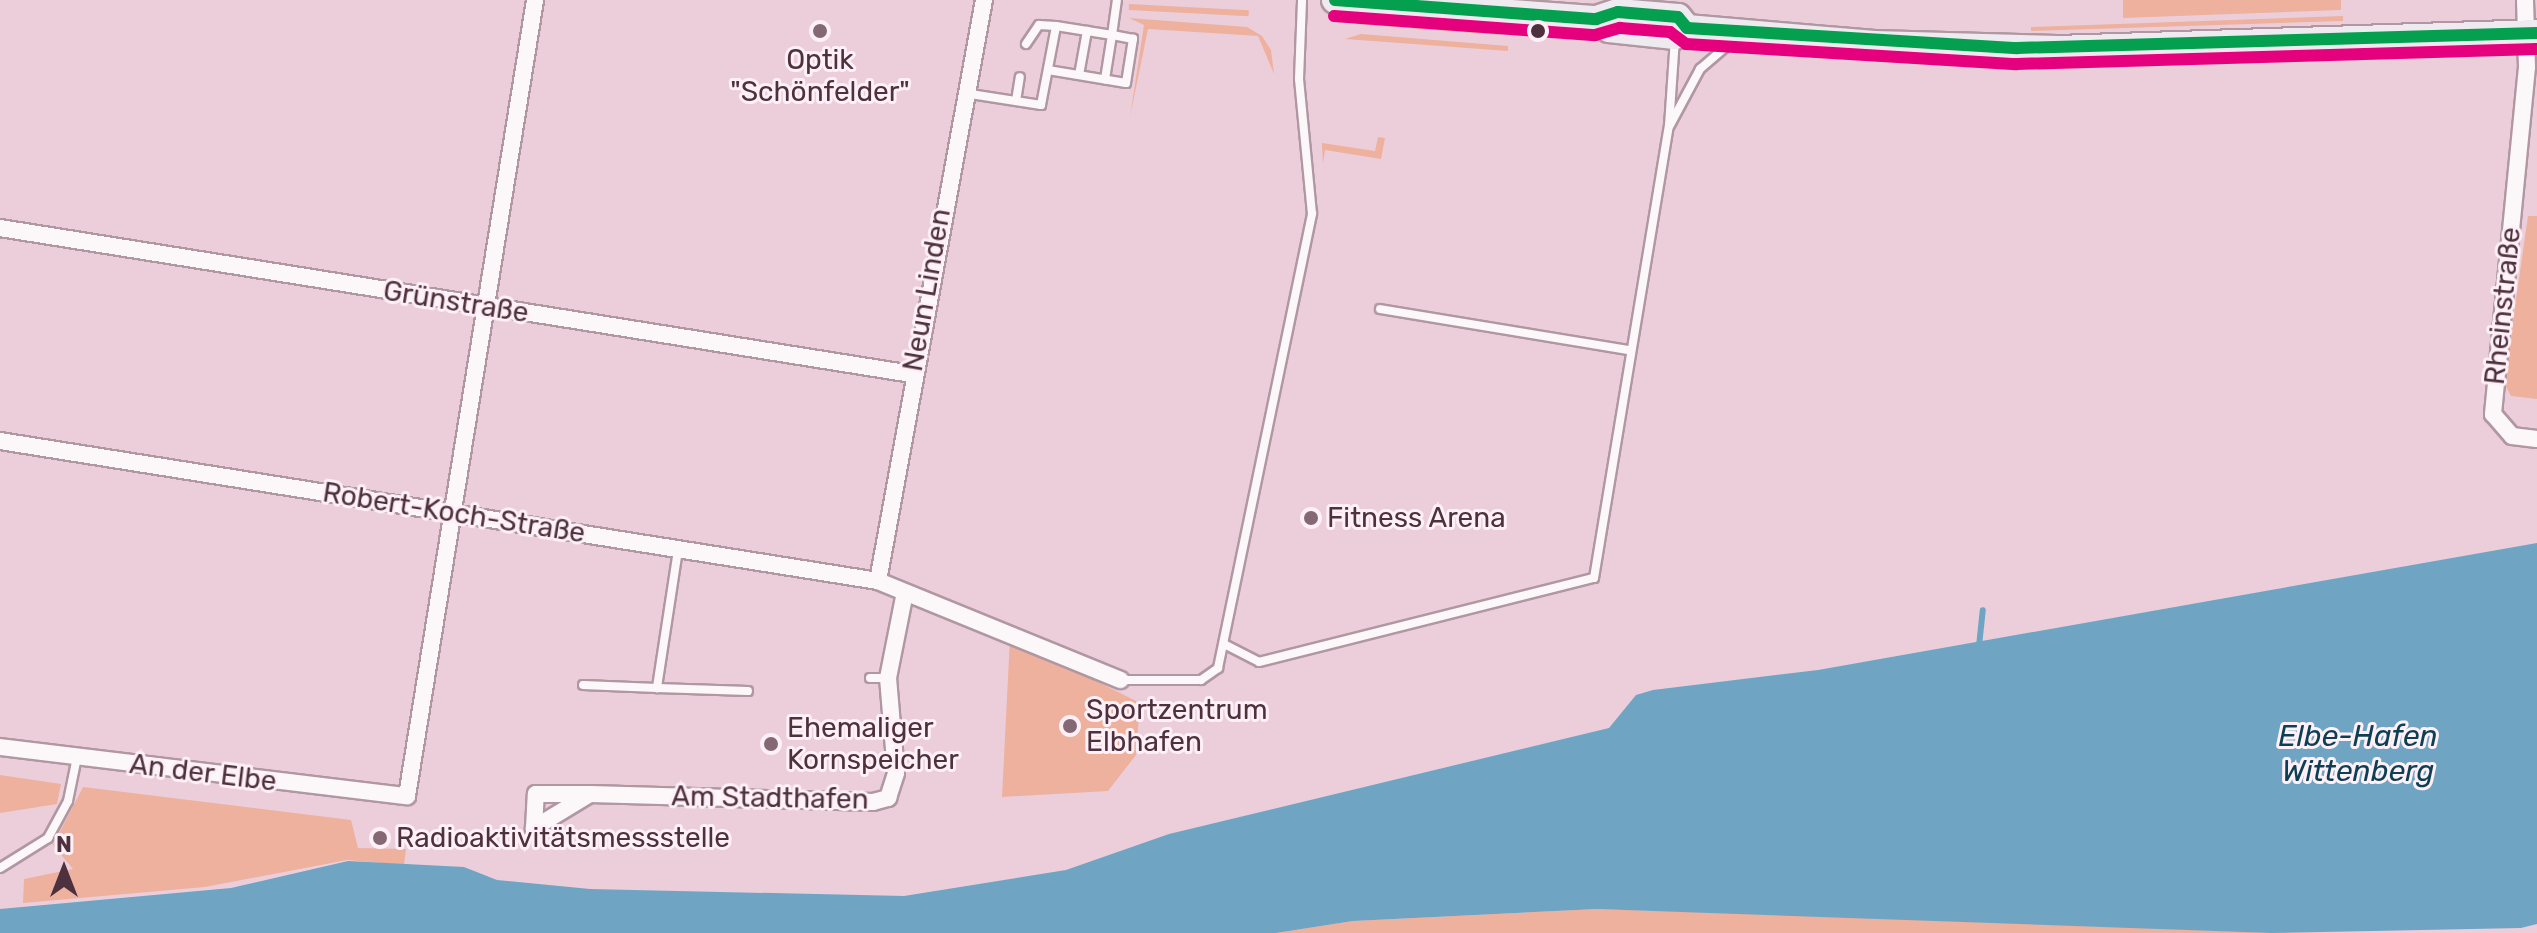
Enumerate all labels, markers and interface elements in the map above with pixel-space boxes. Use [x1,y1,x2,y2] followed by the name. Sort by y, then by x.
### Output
[811,22,829,40] marker: Optik "Schönfelder"
[1530,23,1546,39] unlabelled marker
[730,43,910,109] place label: Optik "Schönfelder"
[896,206,958,374] street label: Neun Linden
[2478,226,2528,386] street label: Rheinstraße
[381,274,531,330] street label: Grünstraße
[320,476,588,550] street label: Robert-Koch-Straße
[1327,501,1506,535] place label: Fitness Arena
[1302,509,1320,527] marker: Fitness Arena
[1086,693,1268,759] place label: Sportzentrum Elbhafen
[787,711,959,777] place label: Ehemaliger Kornspeicher
[1061,717,1079,735] marker: Sportzentrum Elbhafen
[2278,718,2438,788] water label: Elbe-Hafen Wittenberg
[762,735,780,753] marker: Ehemaliger Kornspeicher
[127,747,279,799] street label: An der Elbe
[671,779,869,817] street label: Am Stadthafen
[396,821,730,855] place label: Radioaktivitätsmessstelle
[24,829,104,909] north arrow
[371,829,389,847] marker: Radioaktivitätsmessstelle
[56,831,72,858] text: N

